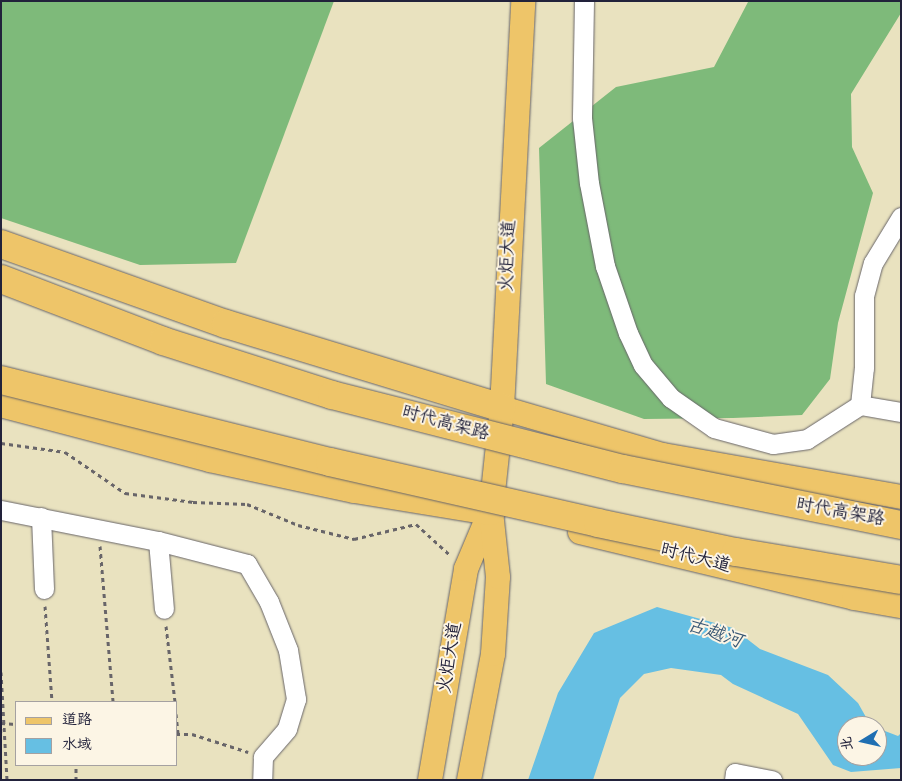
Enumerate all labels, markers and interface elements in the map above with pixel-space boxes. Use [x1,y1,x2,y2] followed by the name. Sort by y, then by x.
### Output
[497,219,523,293] street label: 火炬大道
[399,403,491,447] street label: 时代高架路
[794,496,886,532] street label: 时代高架路
[657,541,733,579] street label: 时代大道
[683,615,745,655] water label: 古越河
[436,621,468,695] street label: 火炬大道
[15,701,178,766] legend
[62,710,92,732] text: 道路
[837,716,887,766] north arrow
[62,735,92,757] text: 水域
[837,735,859,752] text: 北

